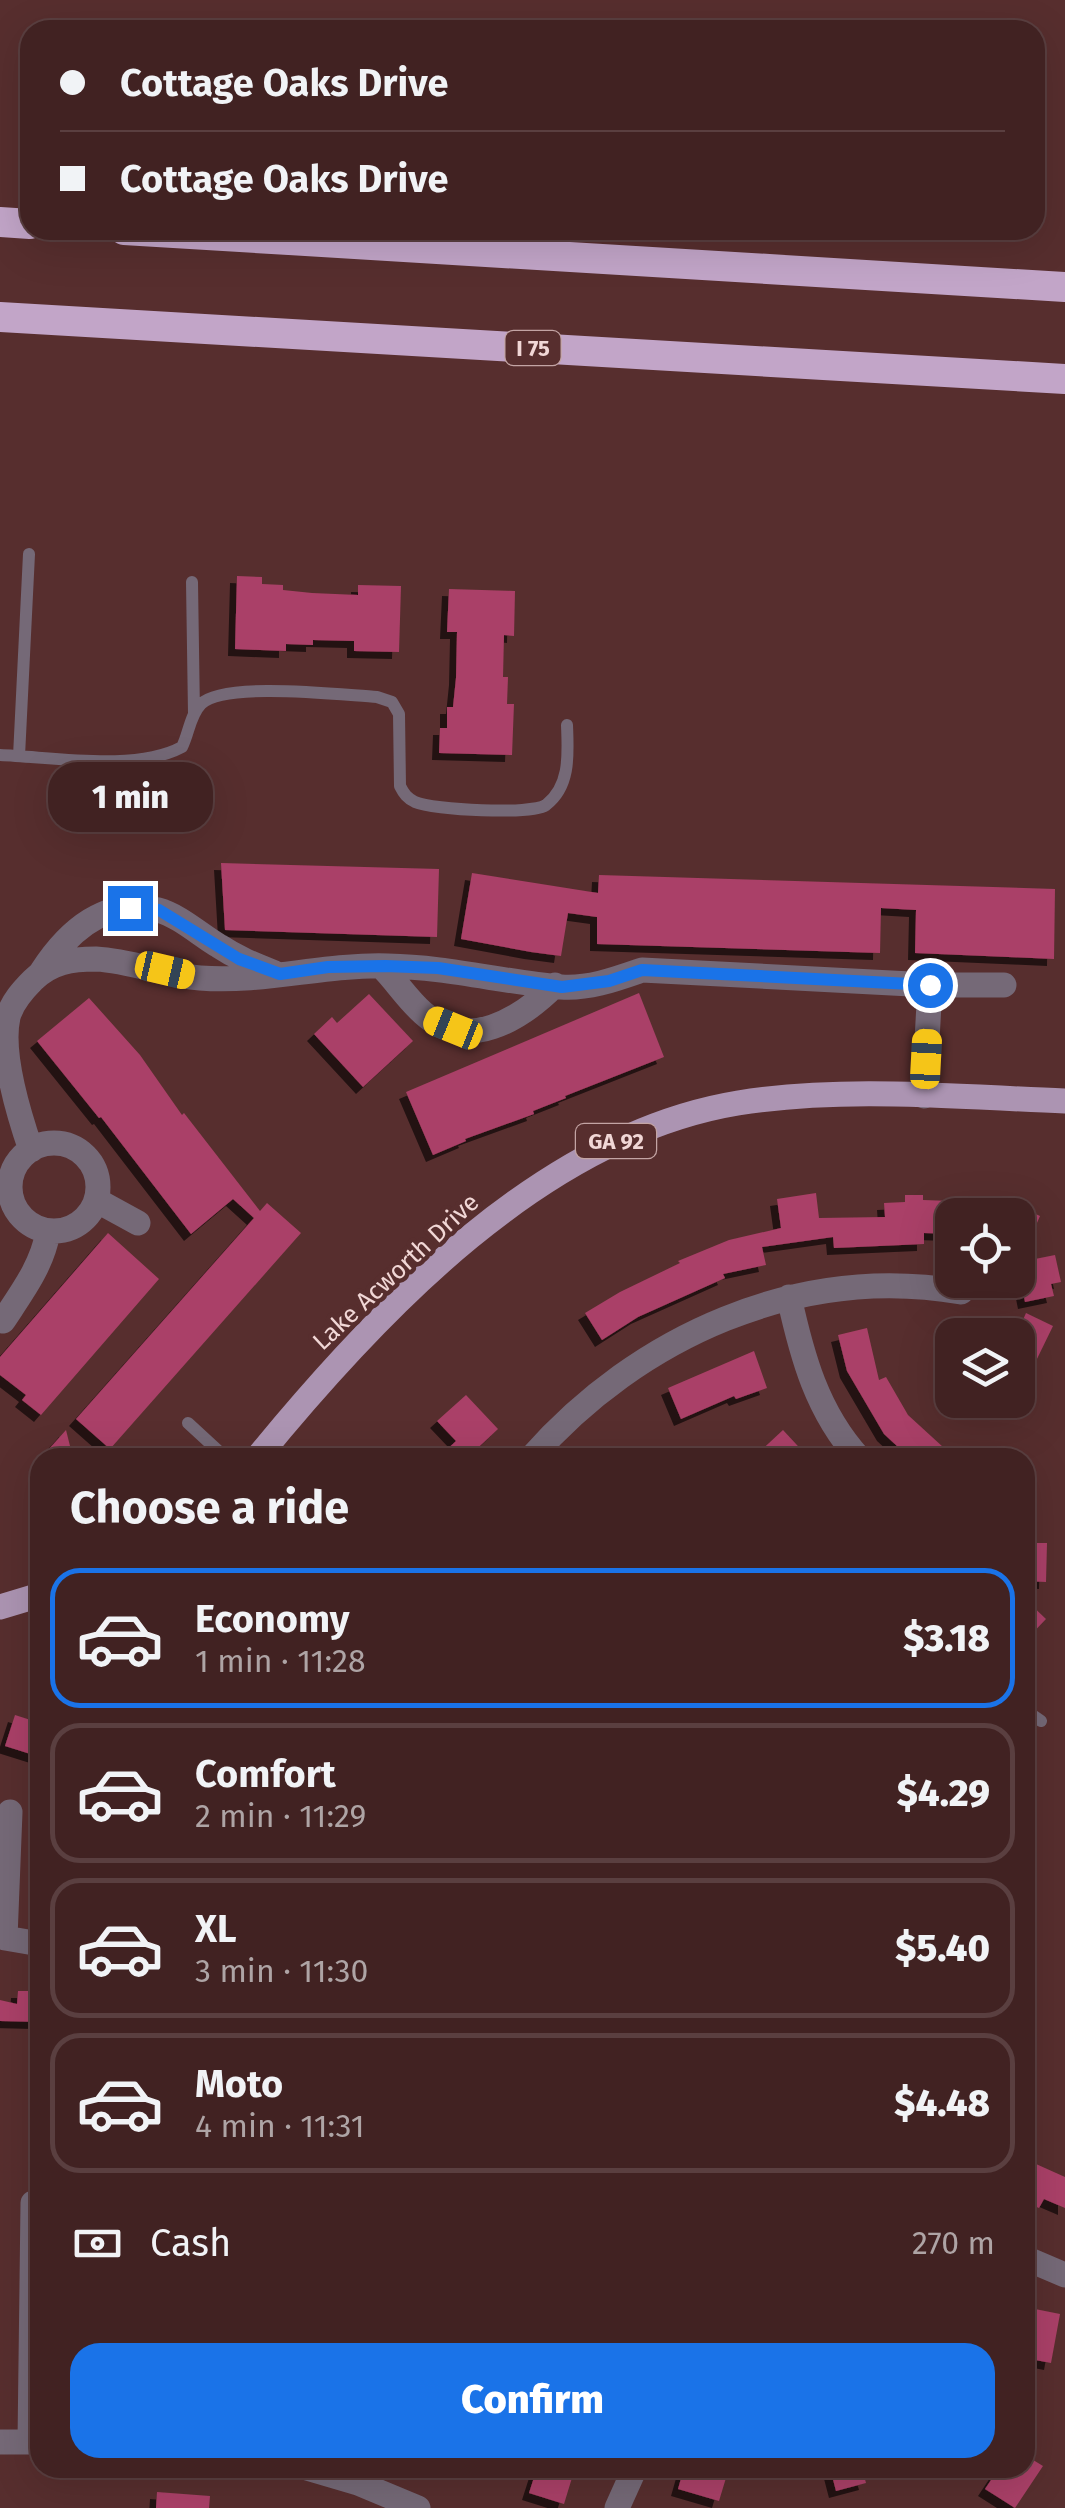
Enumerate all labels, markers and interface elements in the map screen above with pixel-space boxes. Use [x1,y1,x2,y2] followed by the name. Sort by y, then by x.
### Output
[120,60,448,106] text: Cottage Oaks Drive
[120,156,448,202] text: Cottage Oaks Drive
[506,331,560,365] road number: I 75
[48,763,212,833] callout: 1 min
[92,778,169,816] text: 1 min
[108,886,153,931] route end
[132,949,198,991] car
[908,963,953,1008] route start
[420,1003,486,1053] car
[909,1028,943,1090] car
[576,1124,656,1158] road number: GA 92
[307,1187,485,1357] street label: Lake Acworth Drive
[935,1198,1035,1418] map controls
[935,1198,1035,1298] button: locate
[935,1318,1035,1418] button: layers
[70,1481,349,1535] text: Choose a ride
[75,1593,165,1683] icon: car
[195,1596,350,1642] text: Economy
[903,1615,990,1661] text: $3.18
[195,1642,366,1680] text: 1 min · 11:28
[75,1748,165,1838] icon: car
[195,1751,336,1797] text: Comfort
[897,1770,990,1816] text: $4.29
[195,1797,366,1835] text: 2 min · 11:29
[75,1903,165,1993] icon: car
[195,1906,237,1952] text: XL
[895,1925,990,1971] text: $5.40
[195,1952,368,1990] text: 3 min · 11:30
[75,2058,165,2148] icon: car
[195,2061,283,2107] text: Moto
[894,2080,990,2126] text: $4.48
[195,2107,365,2145] text: 4 min · 11:31
[70,2216,125,2271] icon: cash
[150,2220,231,2266] text: Cash
[912,2224,995,2262] text: 270 m
[70,2343,995,2458] button: Confirm

